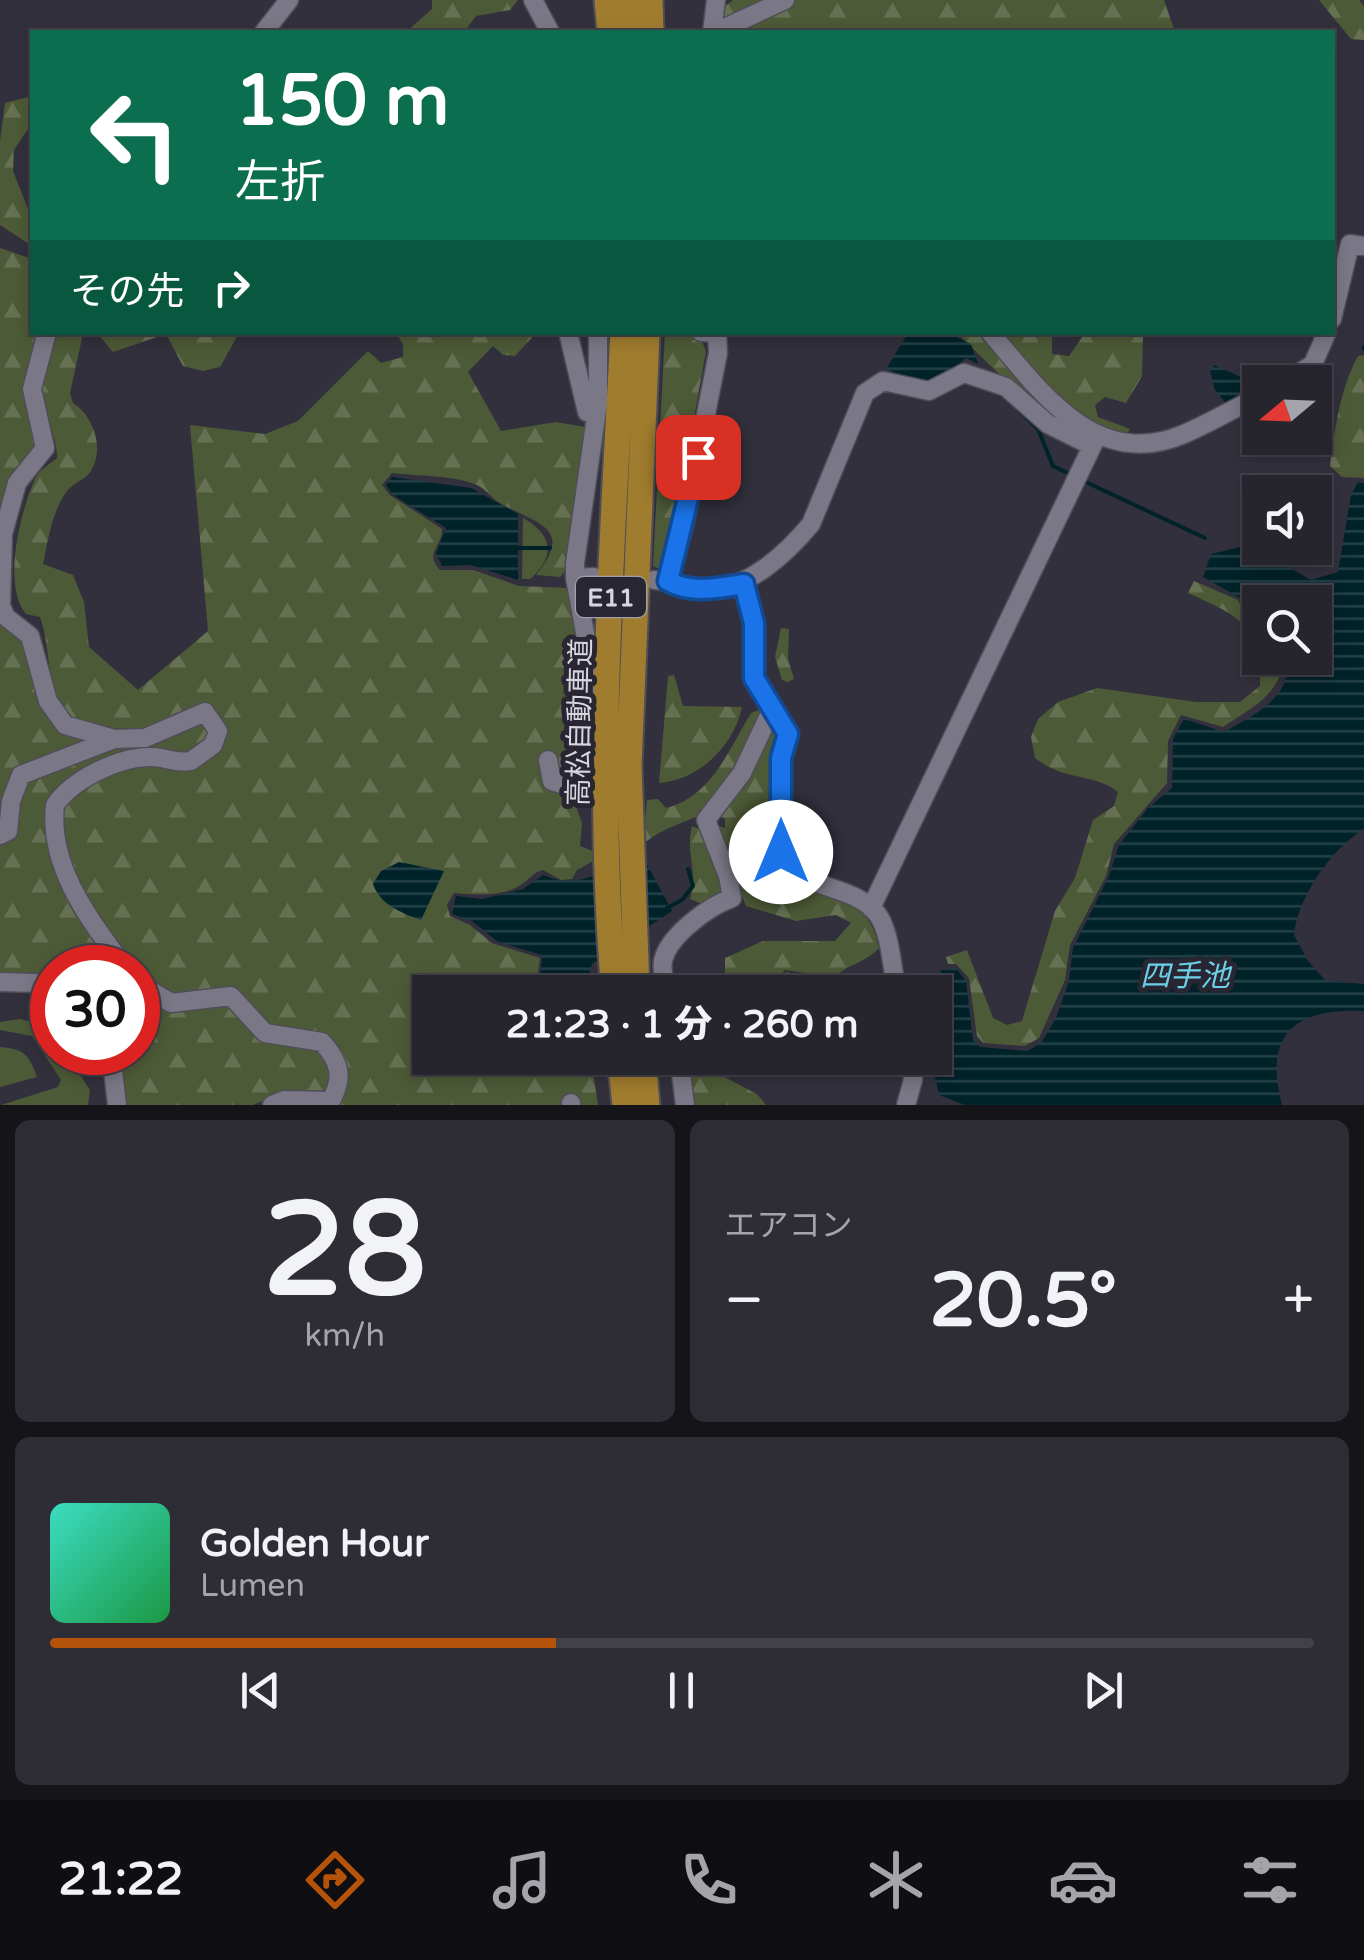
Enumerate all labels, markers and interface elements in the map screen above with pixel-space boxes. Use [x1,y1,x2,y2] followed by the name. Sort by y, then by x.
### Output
[235,60,449,144] text: 150 m
[70,70,200,200] icon: left
[235,156,325,210] text: 左折
[204,260,259,315] icon: right
[70,269,184,315] text: その先
[1242,365,1332,455] north arrow
[1242,365,1332,675] map controls
[656,415,741,500] pin
[671,430,726,485] icon: arrive
[1242,475,1332,565] button: sound
[576,577,646,617] road number: E11
[1242,585,1332,675] button: search
[562,638,598,806] street label: 高松自動車道
[729,800,833,904] position arrow
[30,945,160,1075] speed limit sign: 30
[1140,958,1233,995] water label: 四手池
[506,1002,858,1048] text: 21:23 · 1 分 · 260 m
[263,1174,426,1330] text: 28
[725,1207,853,1245] text: エアコン
[930,1256,1117,1346] text: 20.5°
[725,1268,764,1334] text: −
[1283,1268,1314,1334] text: +
[305,1317,385,1355] text: km/h
[200,1521,429,1567] text: Golden Hour
[200,1567,305,1605] text: Lumen
[233,1663,288,1718] icon: previous
[654,1663,709,1718] icon: pause
[1076,1663,1131,1718] icon: next
[300,1845,370,1915] icon: directions
[487,1845,557,1915] icon: music
[674,1845,744,1915] icon: phone
[861,1845,931,1915] icon: climate
[1048,1845,1118,1915] icon: car
[1235,1845,1305,1915] icon: filters
[59,1853,183,1907] text: 21:22

